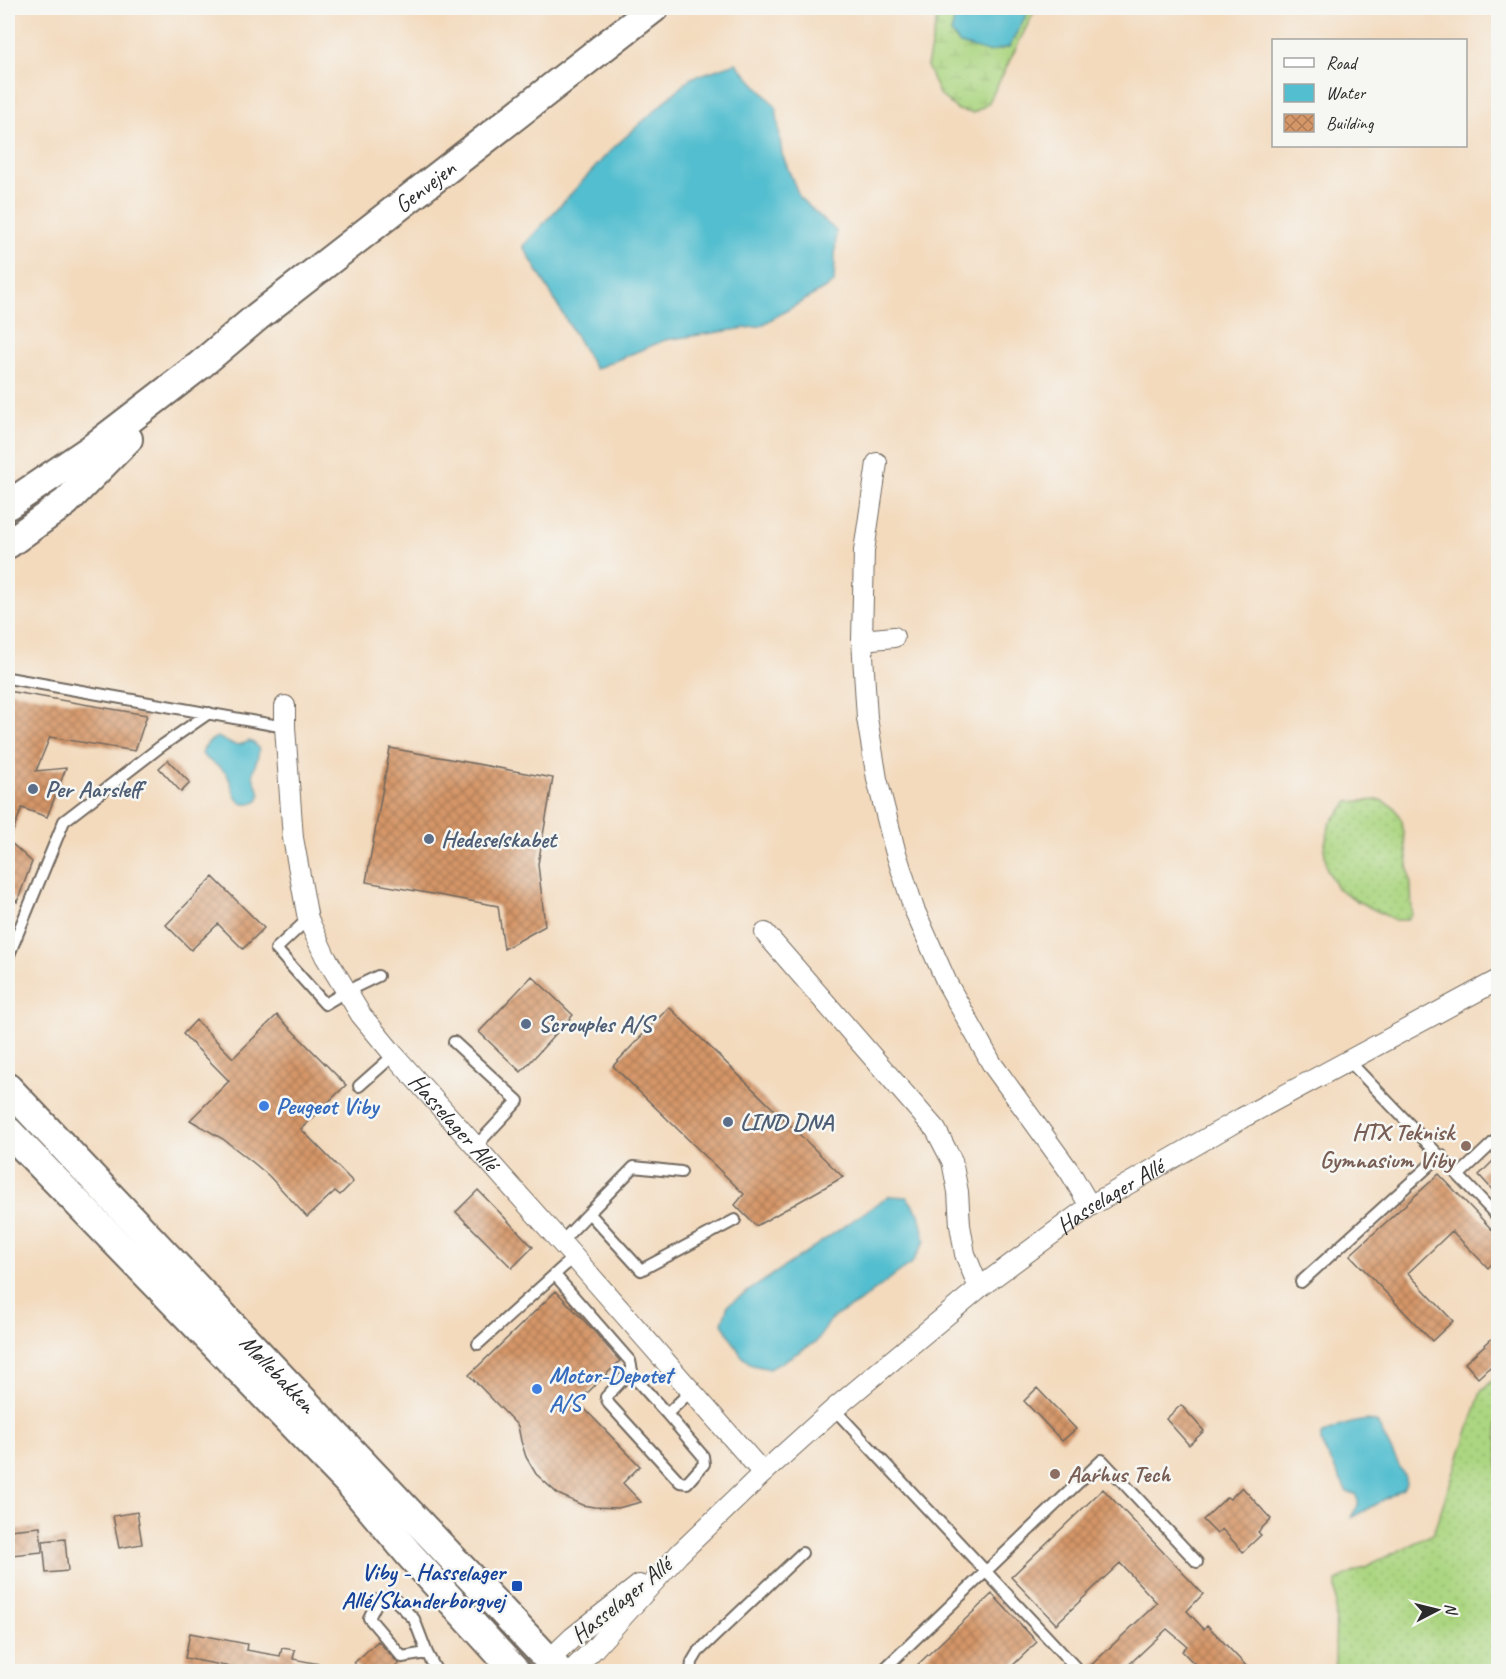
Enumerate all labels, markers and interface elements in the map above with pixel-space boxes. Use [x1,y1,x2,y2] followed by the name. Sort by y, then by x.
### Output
[1272,39,1467,147] legend
[1326,52,1359,74] text: Road
[1326,82,1367,104] text: Water
[1326,112,1375,134] text: Building
[388,152,463,220] street label: Genvejen
[45,774,148,804] place label: Per Aarsleff
[26,782,40,796] marker: Per Aarsleff
[441,824,559,854] place label: Hedeselskabet
[422,832,436,846] marker: Hedeselskabet
[538,1009,657,1039] place label: Scrouples A/S
[519,1017,533,1031] marker: Scrouples A/S
[402,1067,508,1180] street label: Hasselager Allé
[276,1091,381,1121] place label: Peugeot Viby
[257,1099,271,1113] marker: Peugeot Viby
[740,1107,835,1137] place label: LIND DNA
[721,1115,735,1129] marker: LIND DNA
[1320,1117,1457,1175] place label: HTX Teknisk Gymnasium Viby
[1459,1139,1473,1153] marker: HTX Teknisk Gymnasium Viby
[1050,1150,1173,1241] street label: Hasselager Allé
[233,1328,323,1420] street label: Møllebakken
[549,1360,676,1418] place label: Motor-Depotet A/S
[530,1382,544,1396] marker: Motor-Depotet A/S
[1067,1459,1171,1489] place label: Aarhus Tech
[1048,1467,1062,1481] marker: Aarhus Tech
[565,1548,681,1650] street label: Hasselager Allé
[342,1557,508,1615] place label: Viby - Hasselager Allé/Skanderborgvej
[510,1579,524,1593] marker: Viby - Hasselager Allé/Skanderborgvej
[1407,1580,1467,1640] north arrow
[1440,1602,1462,1617] text: N

